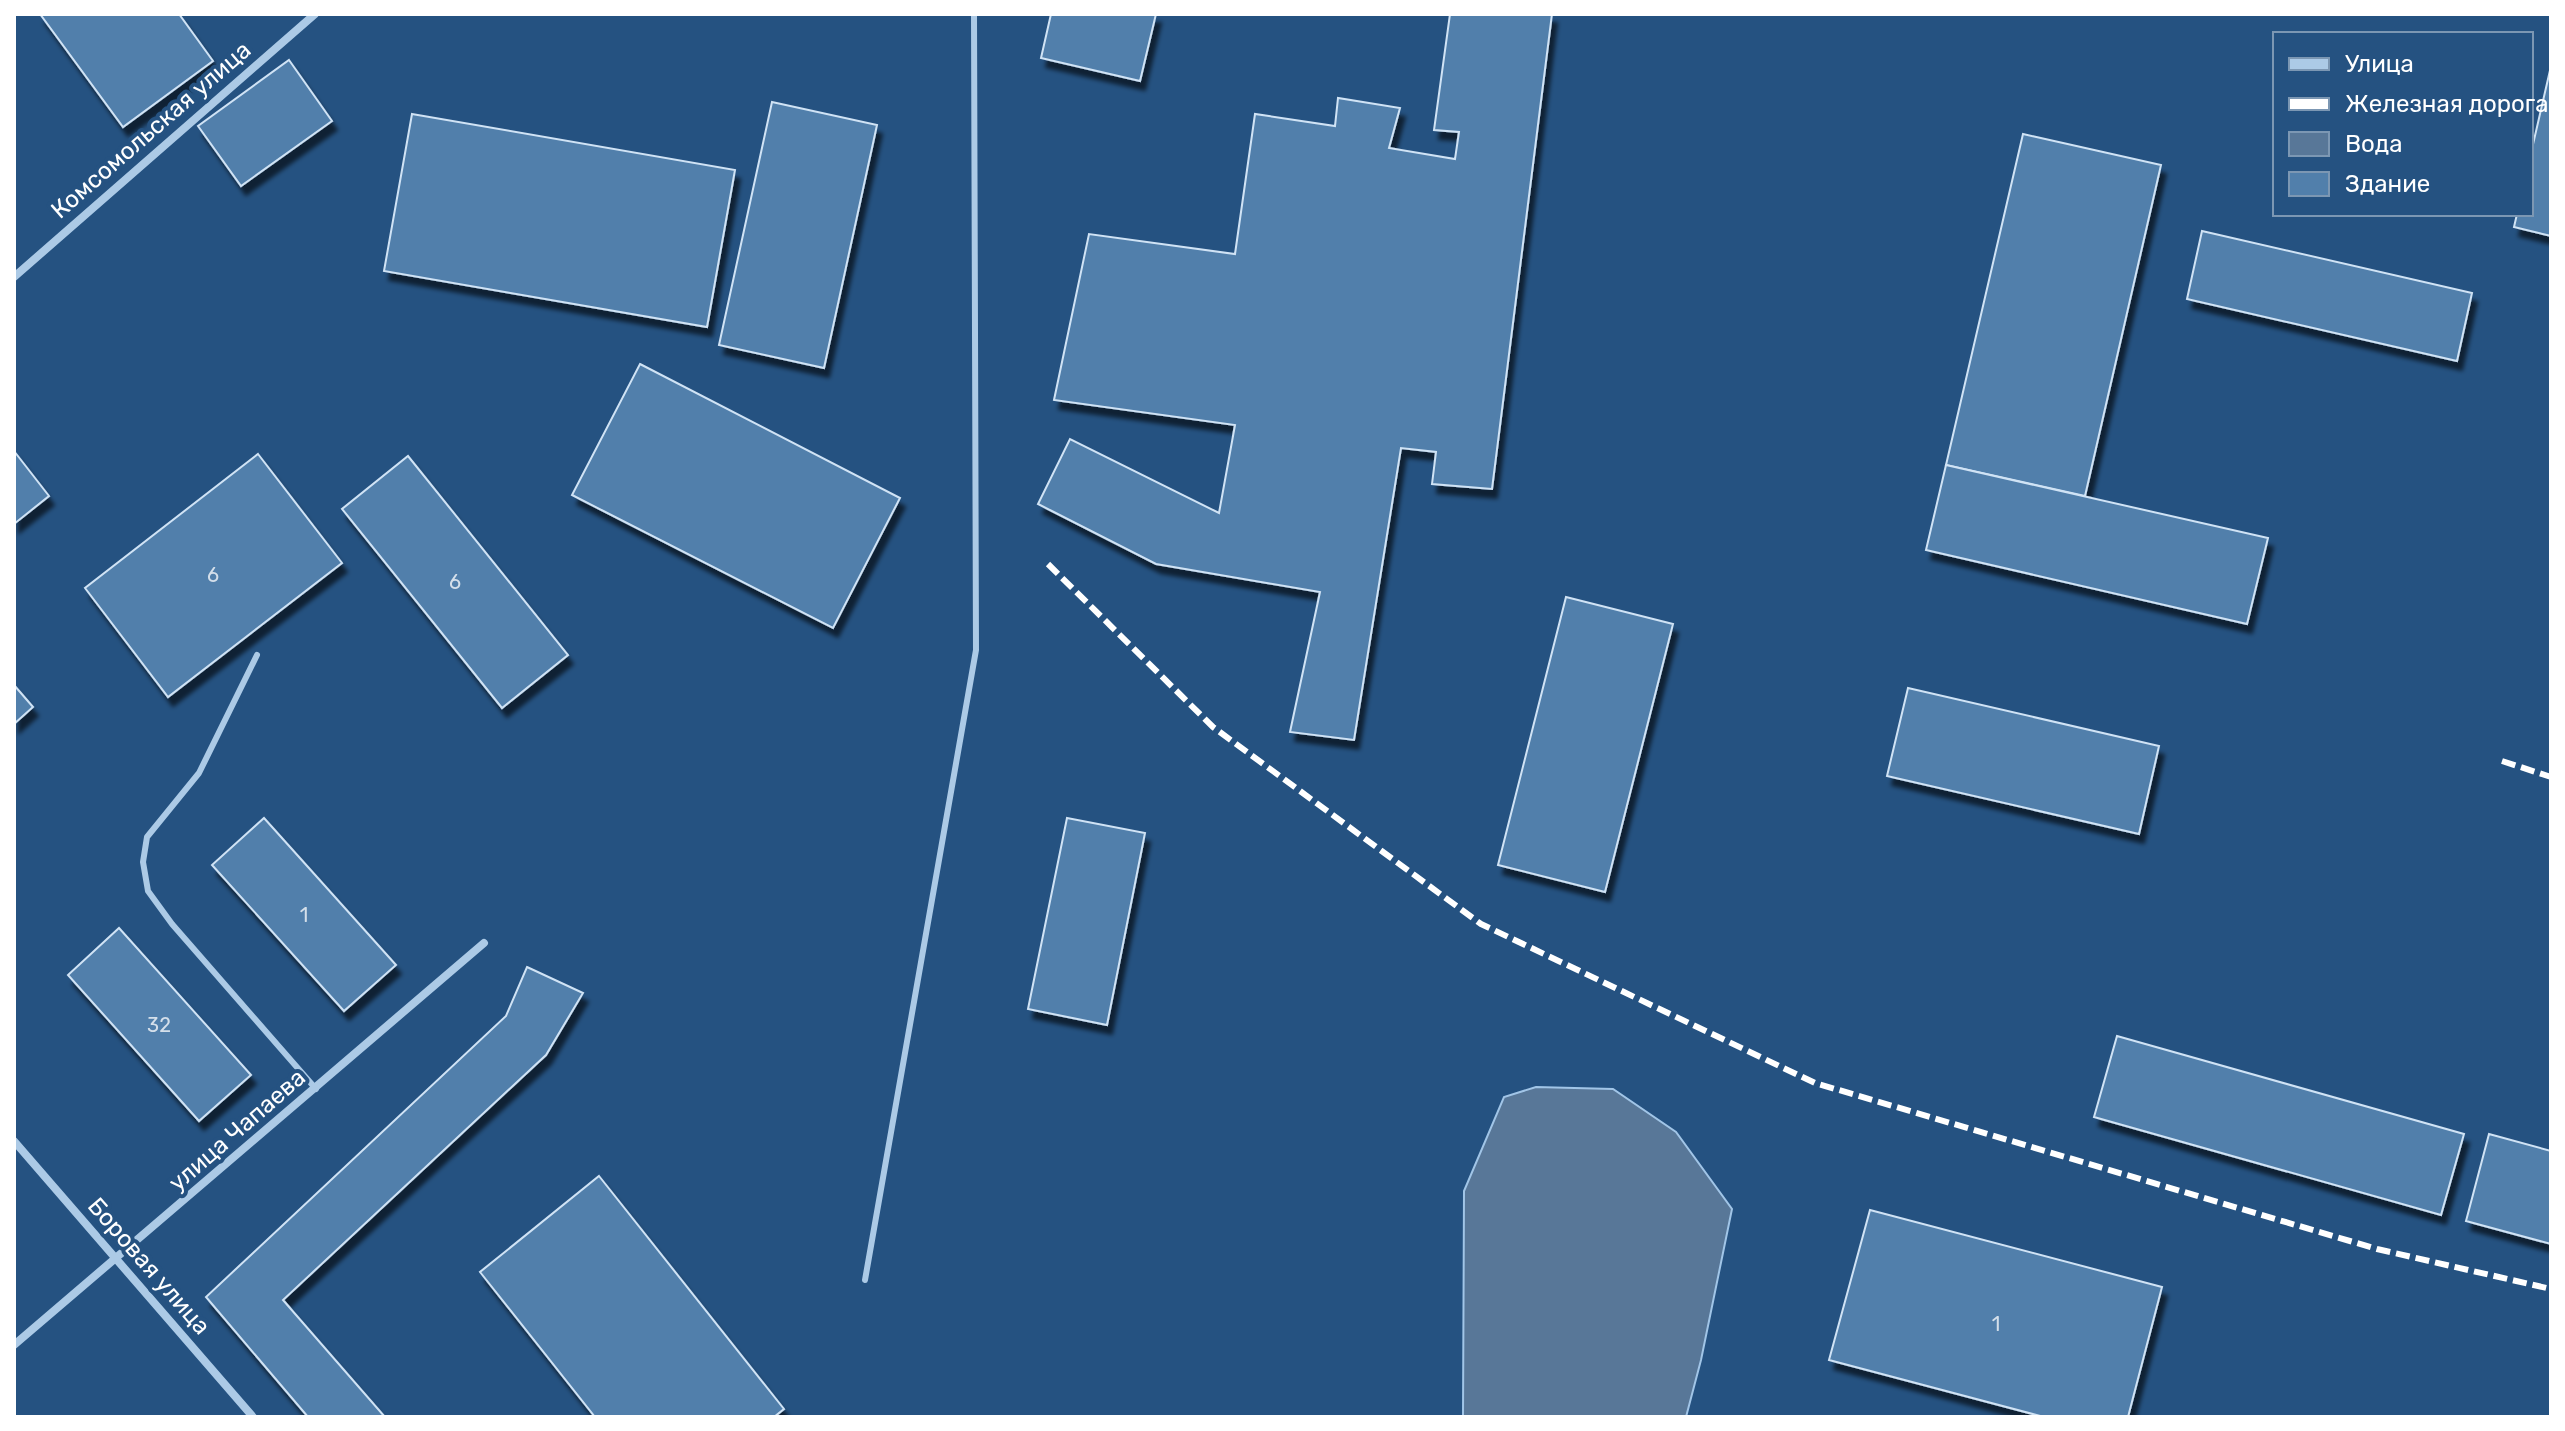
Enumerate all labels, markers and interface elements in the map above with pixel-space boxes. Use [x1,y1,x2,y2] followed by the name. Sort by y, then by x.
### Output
[2273,32,2533,216] legend
[46,36,256,224] street label: Комсомольская улица
[2345,50,2414,78] text: Улица
[2345,90,2548,118] text: Железная дорога
[2345,130,2402,158] text: Вода
[2345,170,2430,198] text: Здание
[207,563,219,587] house number: 6
[449,570,461,594] house number: 6
[300,903,308,927] house number: 1
[147,1013,171,1037] house number: 32
[163,1063,311,1197] street label: улица Чапаева
[82,1192,216,1340] street label: Боровая улица
[1992,1312,2000,1336] house number: 1

